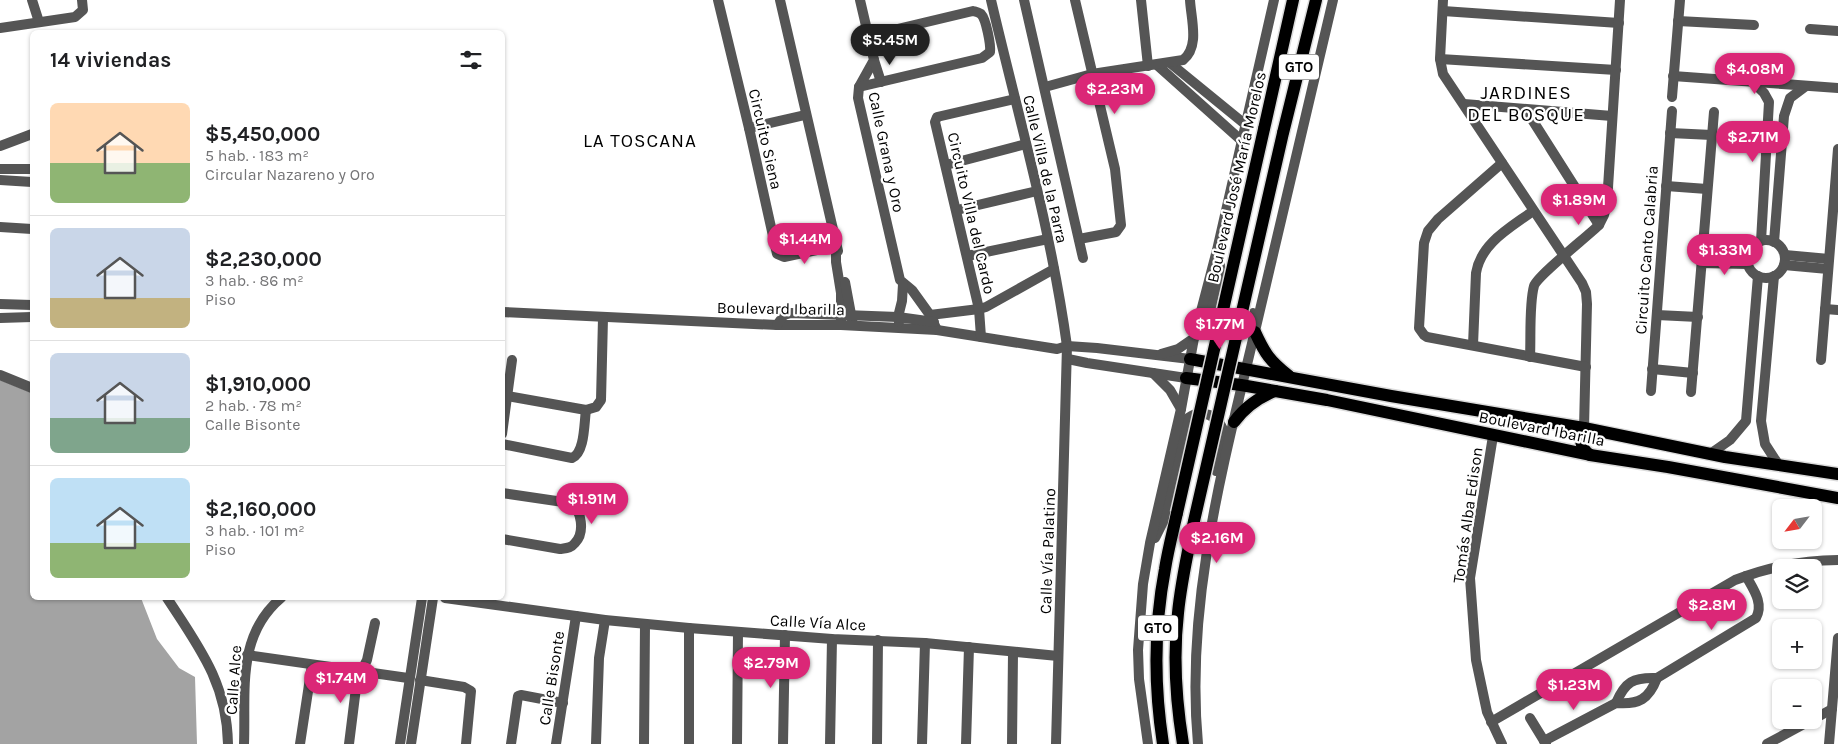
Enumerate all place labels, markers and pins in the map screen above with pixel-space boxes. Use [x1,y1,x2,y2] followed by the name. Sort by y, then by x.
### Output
[849,23,931,66] pin: $5.45M
[1714,52,1796,95] pin: $4.08M
[1074,72,1156,115] pin: $2.23M
[1712,120,1794,163] pin: $2.71M
[1538,184,1620,226] pin: $1.89M
[764,222,846,265] pin: $1.44M
[1684,234,1766,276] pin: $1.33M
[1179,308,1261,350] pin: $1.77M
[551,482,633,525] pin: $1.91M
[1176,522,1258,564] pin: $2.16M
[1677,588,1747,631] pin: $2.8M
[730,646,812,689] pin: $2.79M
[300,662,382,704] pin: $1.74M
[1533,668,1615,711] pin: $1.23M

